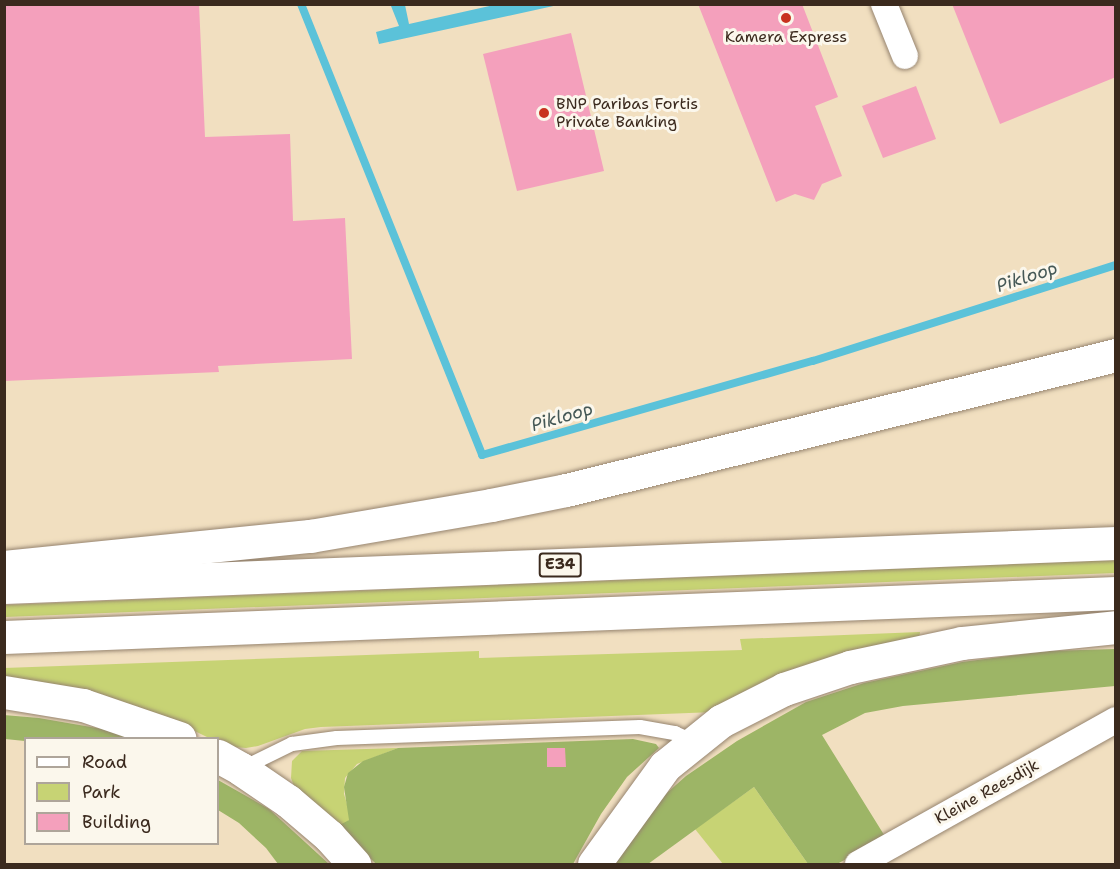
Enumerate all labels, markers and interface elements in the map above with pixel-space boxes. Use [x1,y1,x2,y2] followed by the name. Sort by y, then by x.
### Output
[779,11,793,25] marker: Kamera Express
[725,27,847,47] place label: Kamera Express
[556,94,698,132] place label: BNP Paribas Fortis Private Banking
[537,106,551,120] marker: BNP Paribas Fortis Private Banking
[994,257,1060,297] water label: Pikloop
[529,398,595,436] water label: Pikloop
[538,553,582,577] road number: E34
[24,737,219,845] legend
[82,750,127,774] text: Road
[932,755,1042,829] street label: Kleine Reesdijk
[82,780,121,804] text: Park
[82,810,151,834] text: Building

